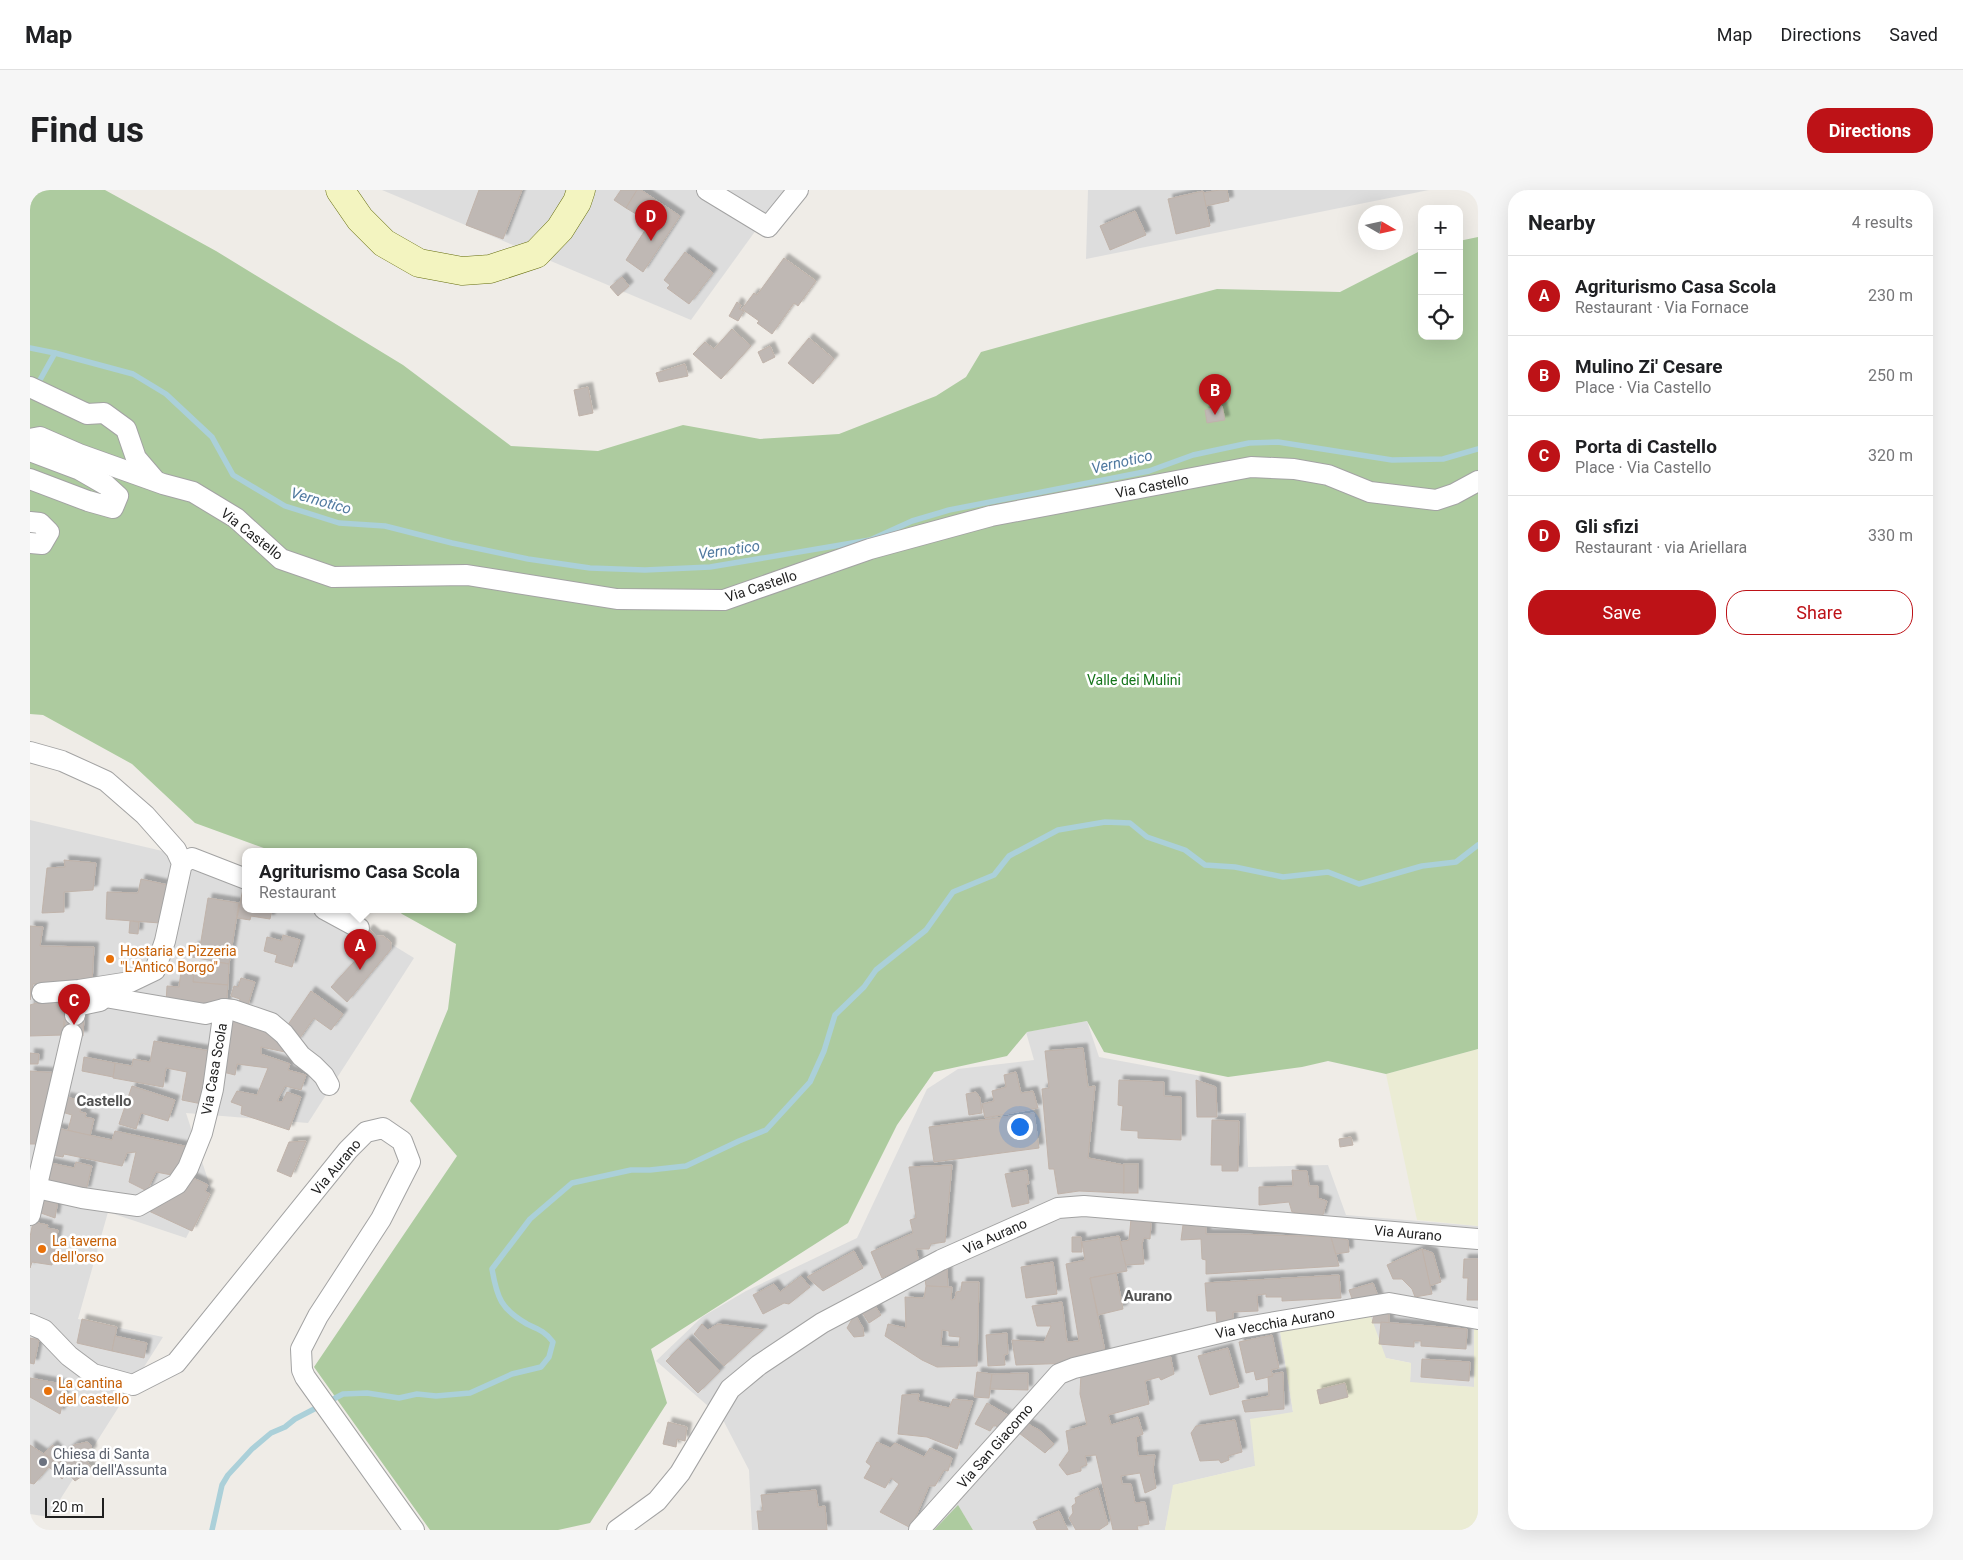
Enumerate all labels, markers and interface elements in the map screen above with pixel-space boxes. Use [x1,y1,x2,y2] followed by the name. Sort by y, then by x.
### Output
[25,21,72,49] text: Map
[1717,24,1752,45] text: Map
[1780,24,1861,45] text: Directions
[1889,24,1938,45] text: Saved
[1807,108,1933,153] button: Directions
[30,110,144,151] text: Find us
[635,200,667,241] pin: D
[1358,205,1403,250] north arrow
[1418,205,1463,340] map controls
[1418,205,1463,250] button: +
[1528,211,1595,235] text: Nearby
[1852,213,1913,232] text: 4 results
[1418,250,1463,295] button: −
[1575,275,1776,298] text: Agriturismo Casa Scola
[1539,286,1549,305] text: A
[1868,286,1913,305] text: 230 m
[1418,295,1463,340] button: locate
[1575,298,1749,317] text: Restaurant · Via Fornace
[1575,355,1722,378] text: Mulino Zi' Cesare
[1539,366,1549,385] text: B
[1868,366,1913,385] text: 250 m
[1199,374,1231,415] pin: B
[1575,378,1711,397] text: Place · Via Castello
[1575,435,1717,458] text: Porta di Castello
[1090,446,1154,478] water label: Vernotico
[1539,446,1549,465] text: C
[1868,446,1913,465] text: 320 m
[1575,458,1711,477] text: Place · Via Castello
[1114,471,1190,501] street label: Via Castello
[289,484,353,518] water label: Vernotico
[218,505,286,563] street label: Via Castello
[1575,515,1639,538] text: Gli sfizi
[1539,526,1549,545] text: D
[1868,526,1913,545] text: 330 m
[697,537,761,563] water label: Vernotico
[1575,538,1747,557] text: Restaurant · via Ariellara
[723,567,799,605] street label: Via Castello
[1528,590,1716,635] button: Save
[1726,590,1913,635] button: Share
[1087,672,1181,688] park label: Valle dei Mulini
[242,848,477,913] popup
[259,860,460,883] text: Agriturismo Casa Scola
[259,883,336,902] text: Restaurant
[344,929,376,970] pin: A
[120,943,237,975] place label: Hostaria e Pizzeria "L'Antico Borgo"
[104,953,116,965] marker: Hostaria e Pizzeria "L'Antico Borgo"
[58,984,90,1025] pin: C
[198,1022,230,1116] street label: Via Casa Scola
[76,1092,132,1110] district label: Castello
[1007,1114,1033,1140] your location
[308,1136,364,1198] street label: Via Aurano
[961,1215,1029,1257] street label: Via Aurano
[1373,1222,1443,1244] street label: Via Aurano
[52,1233,117,1265] place label: La taverna dell'orso
[36,1243,48,1255] marker: La taverna dell'orso
[1124,1287,1172,1305] district label: Aurano
[1214,1305,1336,1341] street label: Via Vecchia Aurano
[58,1375,129,1407] place label: La cantina del castello
[42,1385,54,1397] marker: La cantina del castello
[954,1400,1036,1492] street label: Via San Giacomo
[53,1446,167,1478] place label: Chiesa di Santa Maria dell'Assunta
[37,1456,49,1468] marker: Chiesa di Santa Maria dell'Assunta
[45,1495,104,1518] scale bar
[52,1499,84,1515] text: 20 m

